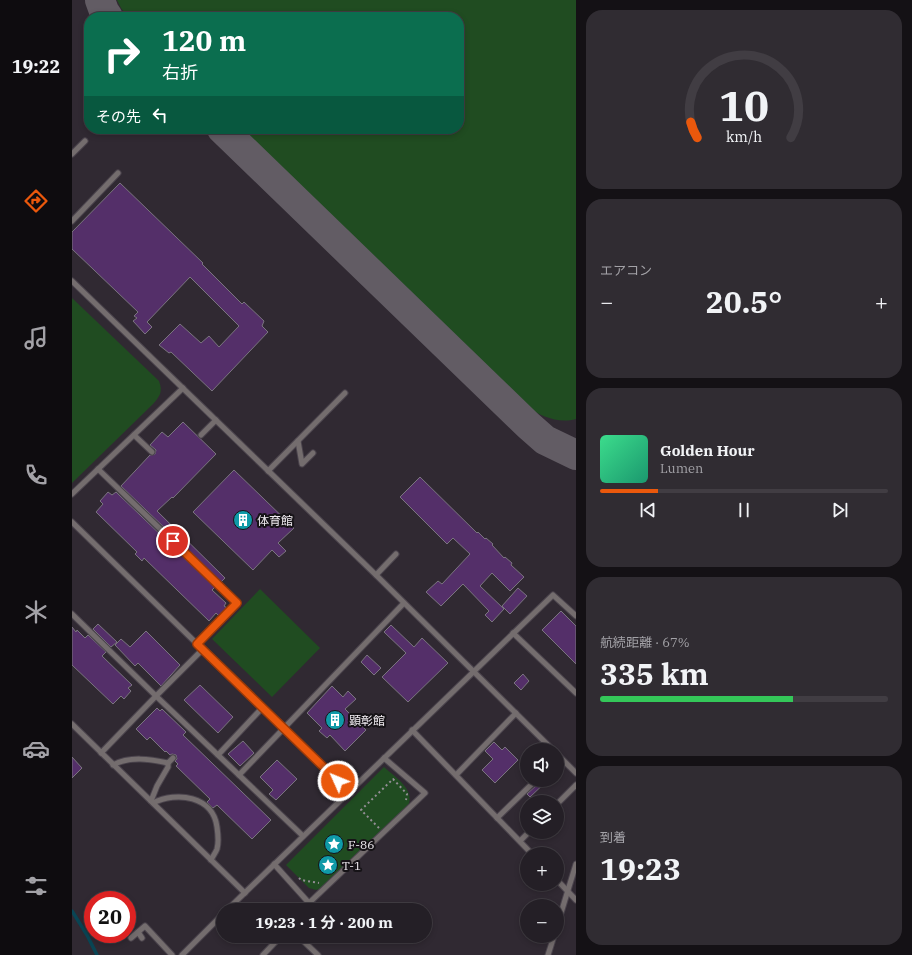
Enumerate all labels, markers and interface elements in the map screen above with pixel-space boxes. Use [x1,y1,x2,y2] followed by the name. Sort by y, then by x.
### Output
[162,22,246,59] text: 120 m
[96,28,148,80] icon: right
[12,55,60,78] text: 19:22
[162,61,198,84] text: 右折
[719,77,769,131] text: 10
[149,104,171,126] icon: left
[96,107,141,126] text: その先
[726,126,762,145] text: km/h
[22,187,50,215] icon: directions
[600,262,652,279] text: エアコン
[706,282,782,321] text: 20.5°
[600,287,613,316] text: −
[875,287,888,316] text: +
[22,324,50,352] icon: music
[660,441,755,460] text: Golden Hour
[660,460,703,477] text: Lumen
[22,461,50,489] icon: phone
[637,499,659,521] icon: previous
[733,499,755,521] icon: pause
[829,499,851,521] icon: next
[232,509,254,531] building icon: 体育館
[257,513,293,528] place label: 体育館
[156,524,190,558] pin
[162,530,184,552] icon: arrive
[22,598,50,626] icon: climate
[600,634,690,651] text: 航続距離 · 67%
[600,654,709,693] text: 335 km
[324,709,346,731] building icon: 顕彰館
[349,713,385,728] place label: 顕彰館
[22,735,50,763] icon: car
[520,743,564,943] map controls
[520,743,564,787] button: sound
[317,760,359,802] position arrow
[520,795,564,839] button: layers
[600,829,626,846] text: 到着
[323,833,345,855] place icon: F-86
[348,837,374,852] place label: F-86
[520,847,564,891] button: +
[600,849,681,888] text: 19:23
[317,854,339,876] place icon: T-1
[342,858,361,873] place label: T-1
[22,872,50,900] icon: filters
[84,891,136,943] speed limit sign: 20
[520,899,564,943] button: −
[255,913,393,932] text: 19:23 · 1 分 · 200 m

